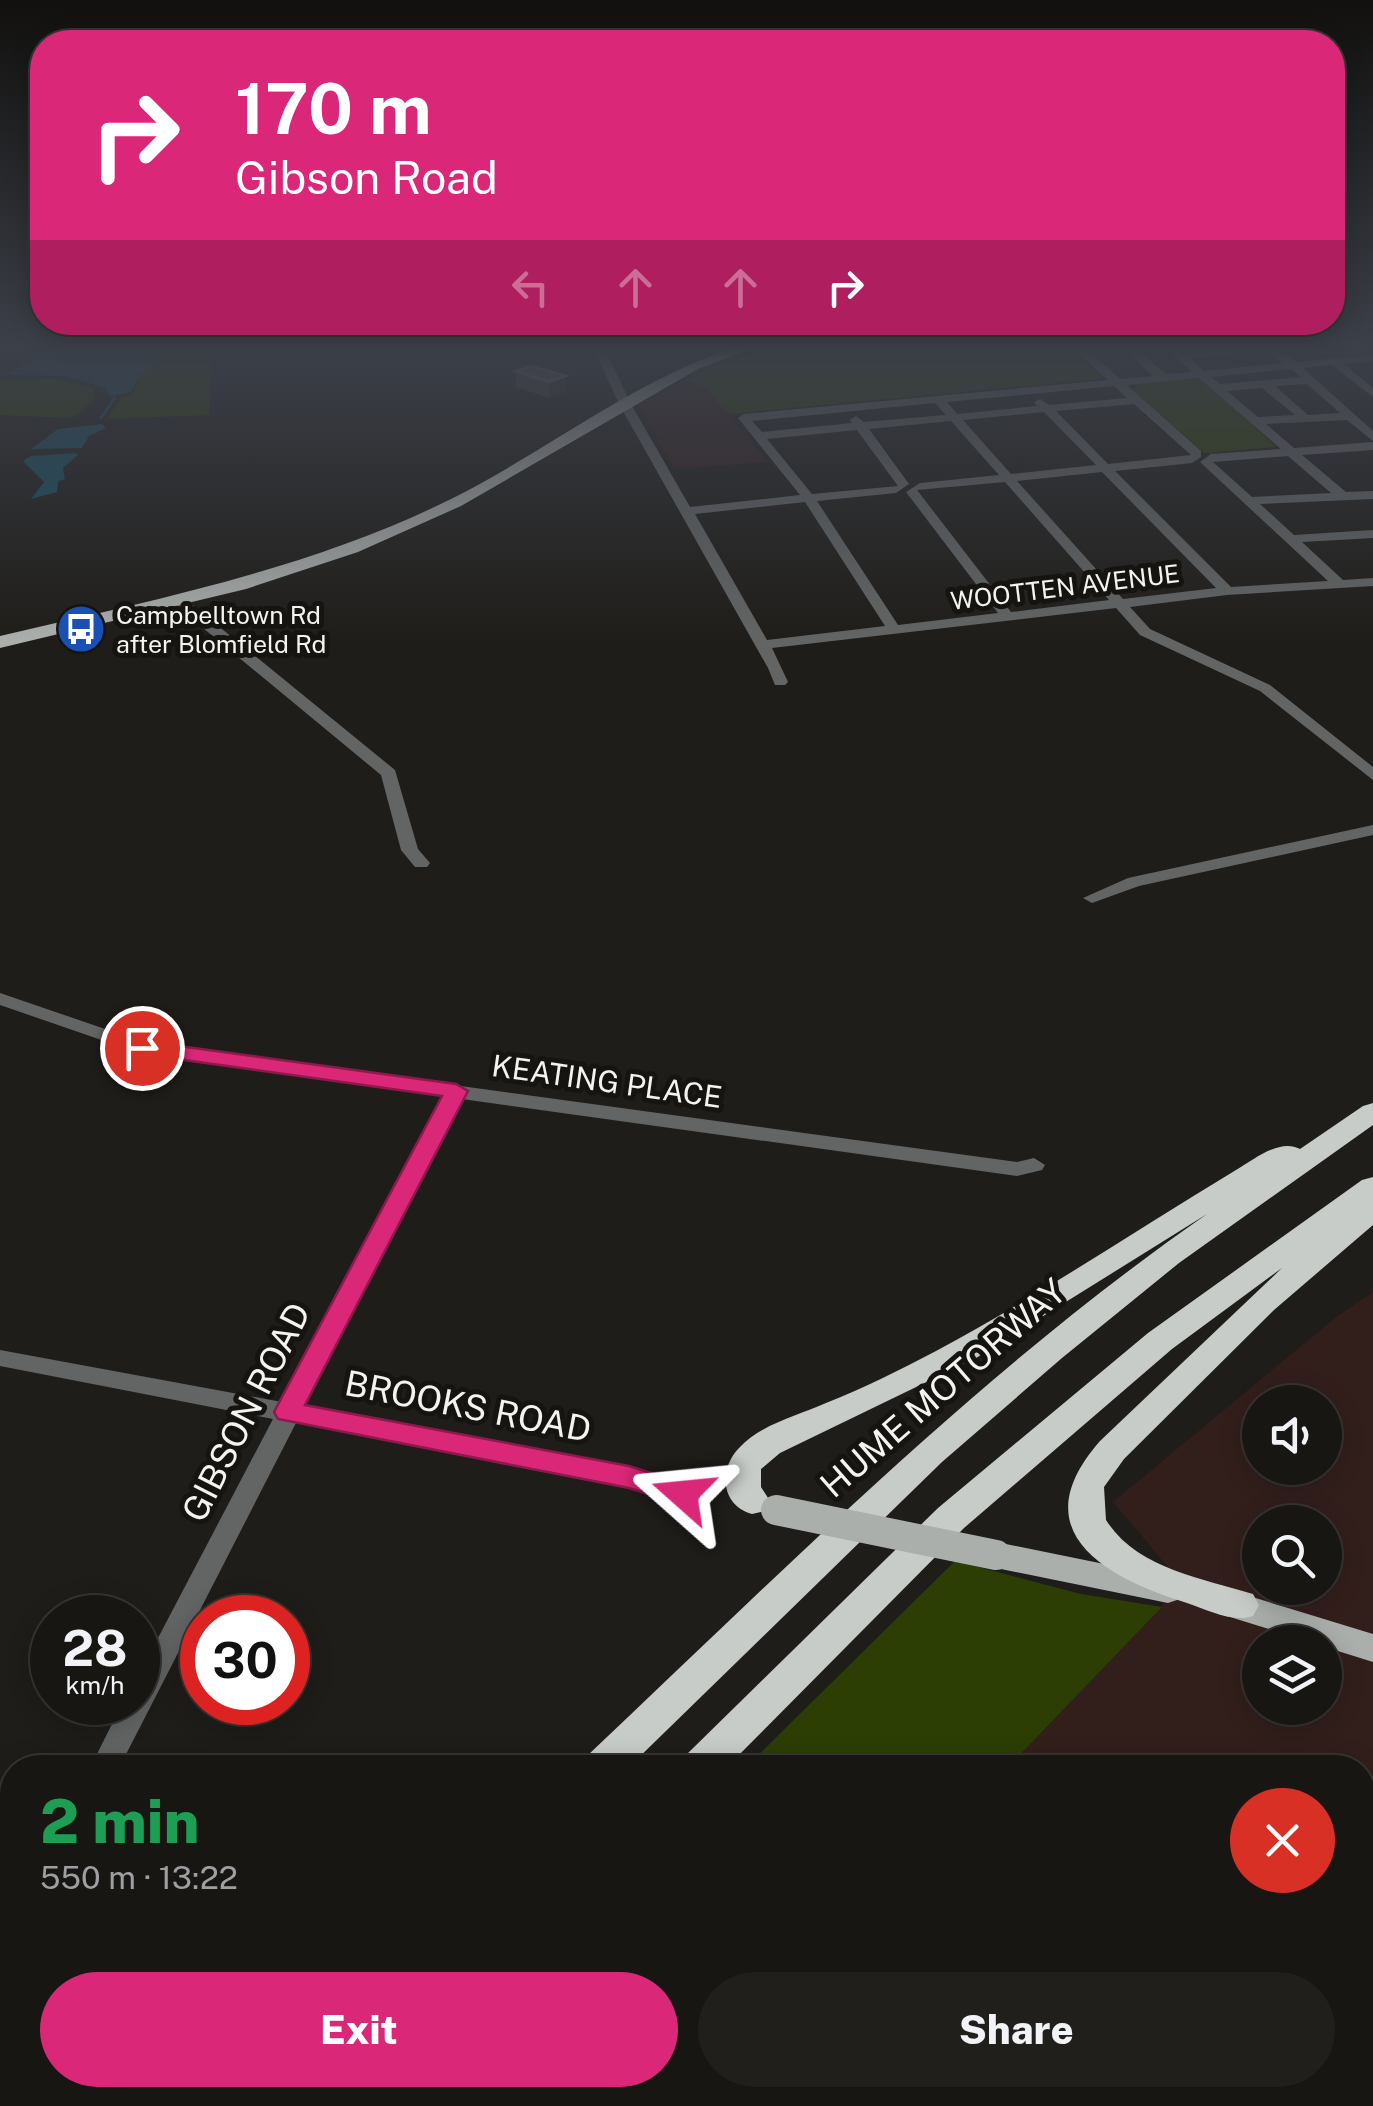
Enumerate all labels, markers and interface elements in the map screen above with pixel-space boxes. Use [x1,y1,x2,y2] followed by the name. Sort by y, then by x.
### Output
[235,67,432,150] text: 170 m
[70,70,200,200] icon: right
[235,151,498,204] text: Gibson Road
[503,260,558,315] icon: left
[608,260,663,315] icon: ahead
[713,260,768,315] icon: ahead
[818,260,873,315] icon: right
[949,558,1181,616] street label: WOOTTEN AVENUE
[116,600,326,659] place label: Campbelltown Rd after Blomfield Rd
[55,603,107,655] bus stop icon: Campbelltown Rd after Blomfield Rd
[100,1006,185,1091] pin
[115,1021,170,1076] icon: arrive
[490,1047,724,1115] street label: KEATING PLACE
[812,1270,1074,1506] street label: HUME MOTORWAY
[173,1296,319,1528] street label: GIBSON ROAD
[341,1362,595,1450] street label: BROOKS ROAD
[1242,1385,1342,1725] map controls
[1242,1385,1342,1485] button: sound
[631,1442,735,1546] position arrow
[1242,1505,1342,1605] button: search
[180,1595,310,1725] speed limit sign: 30
[62,1618,128,1677] text: 28
[1242,1625,1342,1725] button: layers
[66,1670,124,1700] text: km/h
[40,1786,199,1857] text: 2 min
[1230,1788,1335,1893] button: close
[40,1859,238,1896] text: 550 m · 13:22
[40,1972,678,2087] button: Exit
[698,1972,1335,2087] button: Share

